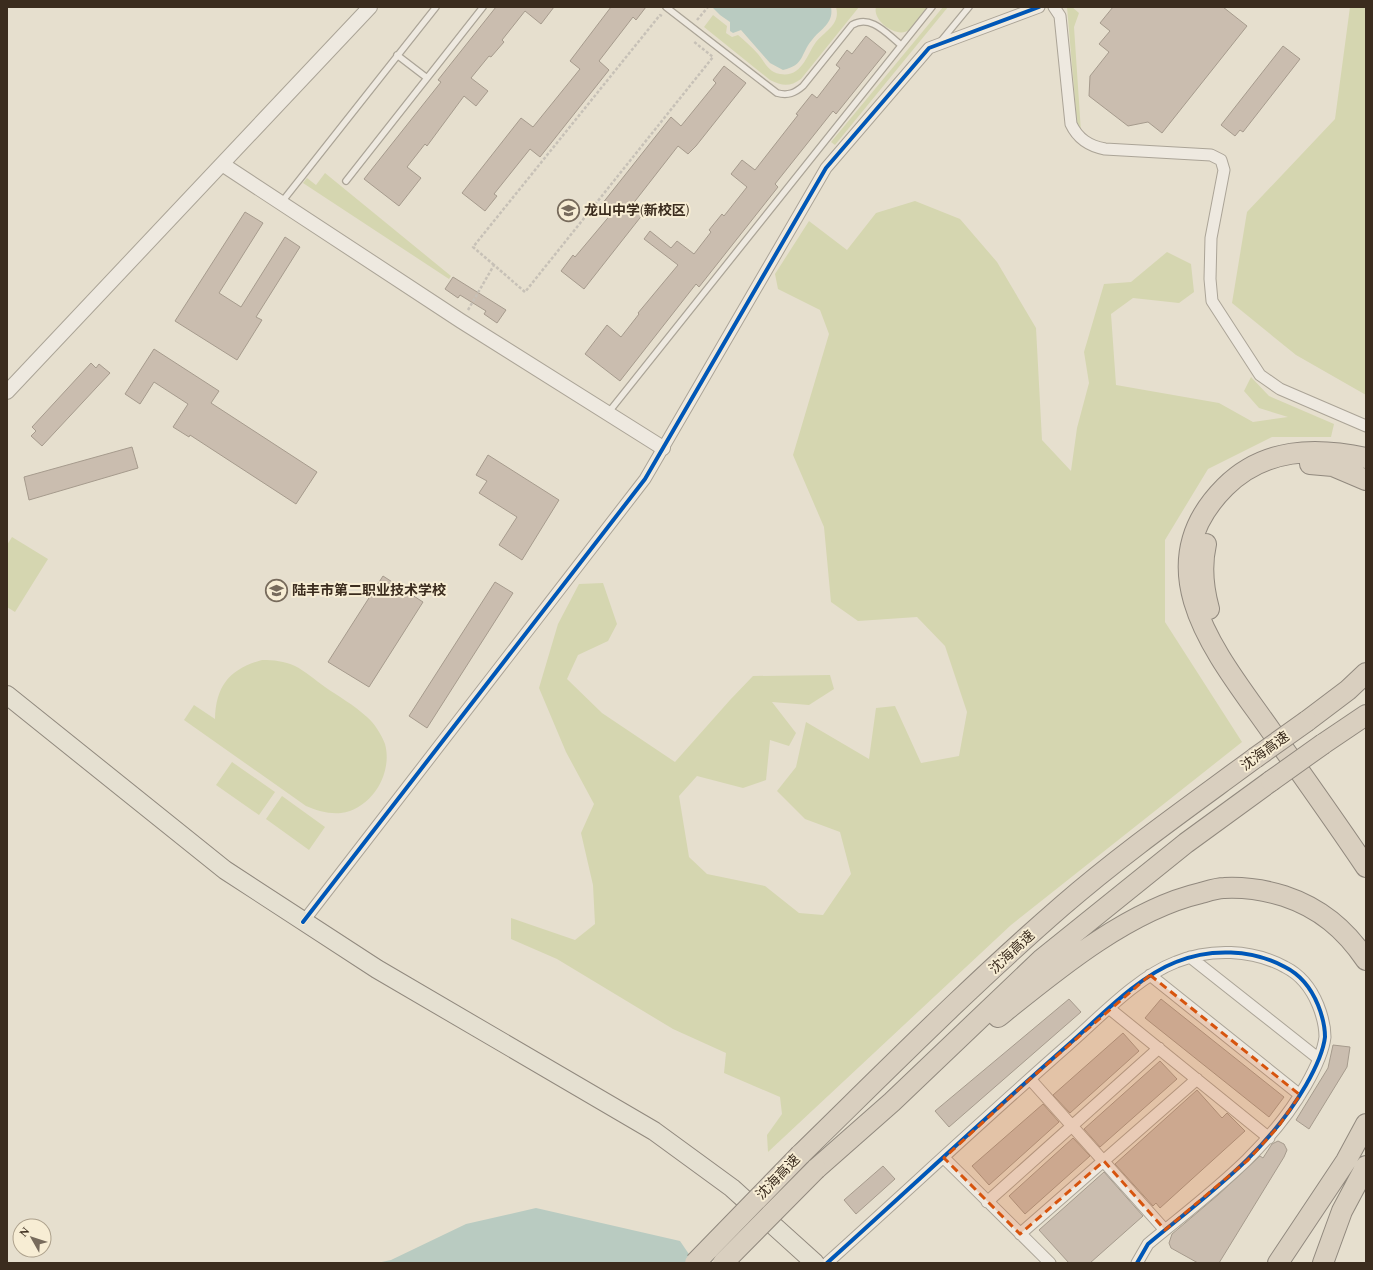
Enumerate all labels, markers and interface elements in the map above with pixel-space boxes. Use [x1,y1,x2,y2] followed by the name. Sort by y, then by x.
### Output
[555,197,581,223] school or university icon: 龙山中学(新校区)
[584,200,689,221] place label: 龙山中学(新校区)
[264,577,290,603] school or university icon: 陆丰市第二职业技术学校
[292,580,446,601] place label: 陆丰市第二职业技术学校
[1236,726,1294,776] street label: 沈海高速
[984,925,1040,979] street label: 沈海高速
[751,1150,805,1204] street label: 沈海高速
[12,1218,52,1258] north arrow
[15,1223,34,1241] text: N

